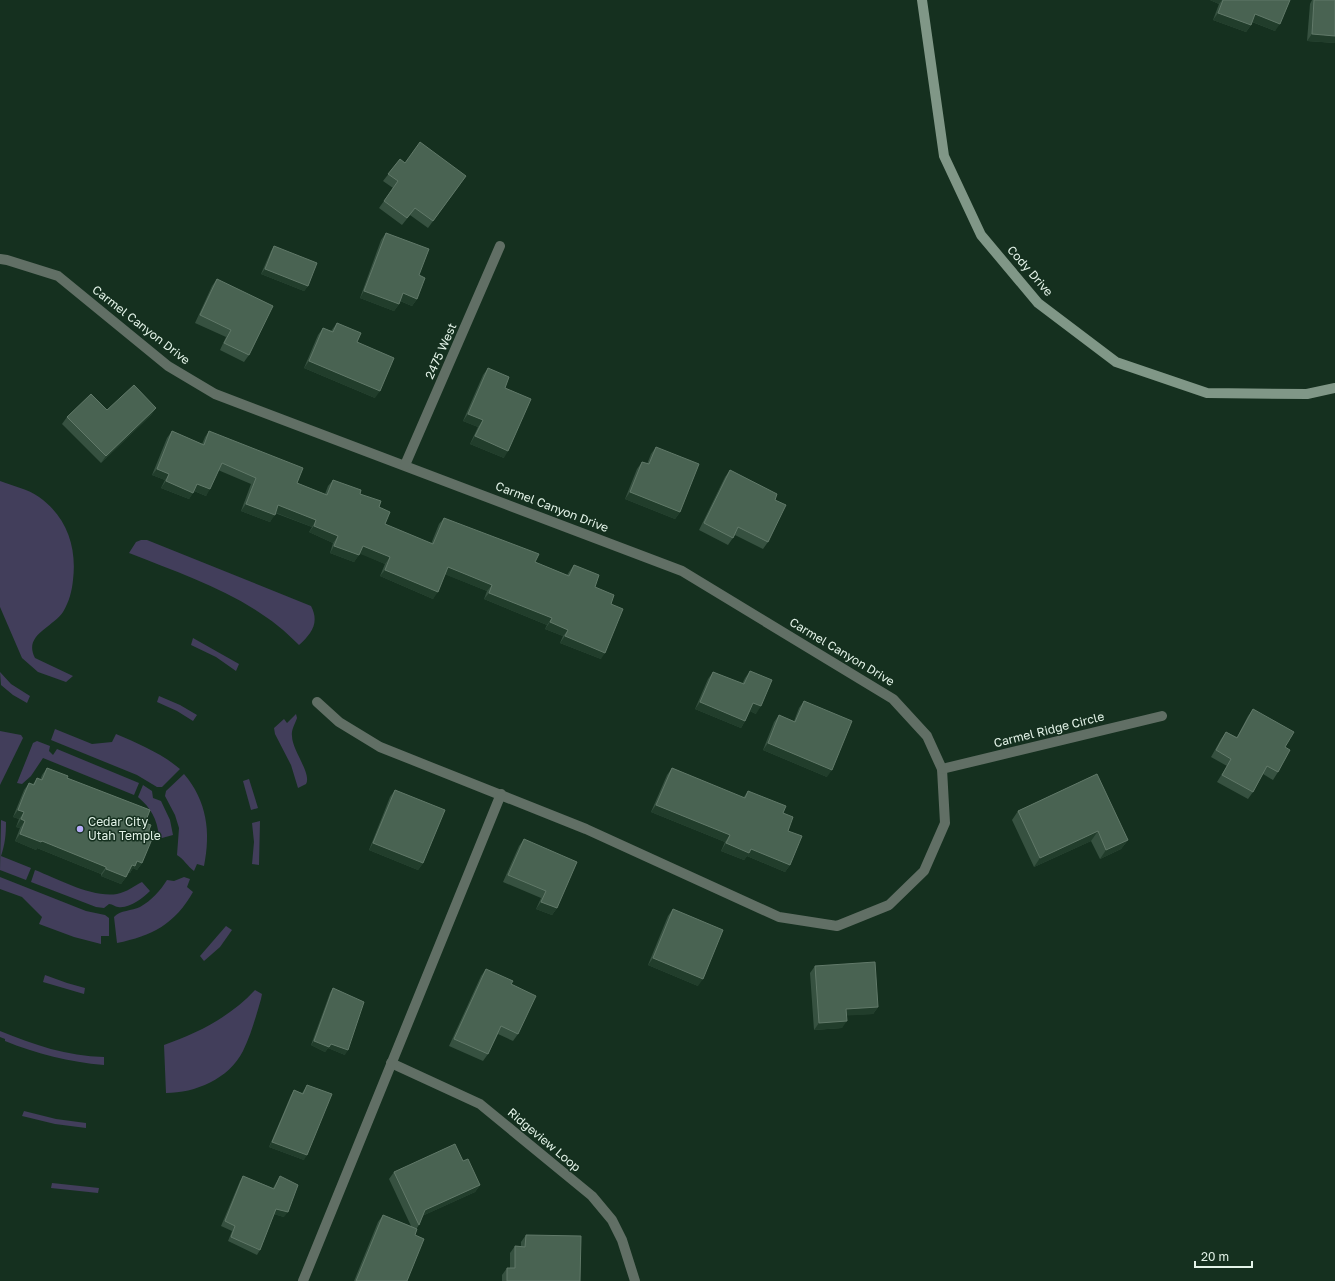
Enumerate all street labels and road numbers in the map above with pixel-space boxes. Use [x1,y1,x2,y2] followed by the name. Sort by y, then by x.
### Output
[1004,242,1056,299] street label: Cody Drive
[89,282,193,367] street label: Carmel Canyon Drive
[422,320,460,381] street label: 2475 West
[494,478,611,535] street label: Carmel Canyon Drive
[787,614,898,689] street label: Carmel Canyon Drive
[992,709,1106,750] street label: Carmel Ridge Circle
[505,1105,584,1175] street label: Ridgeview Loop

